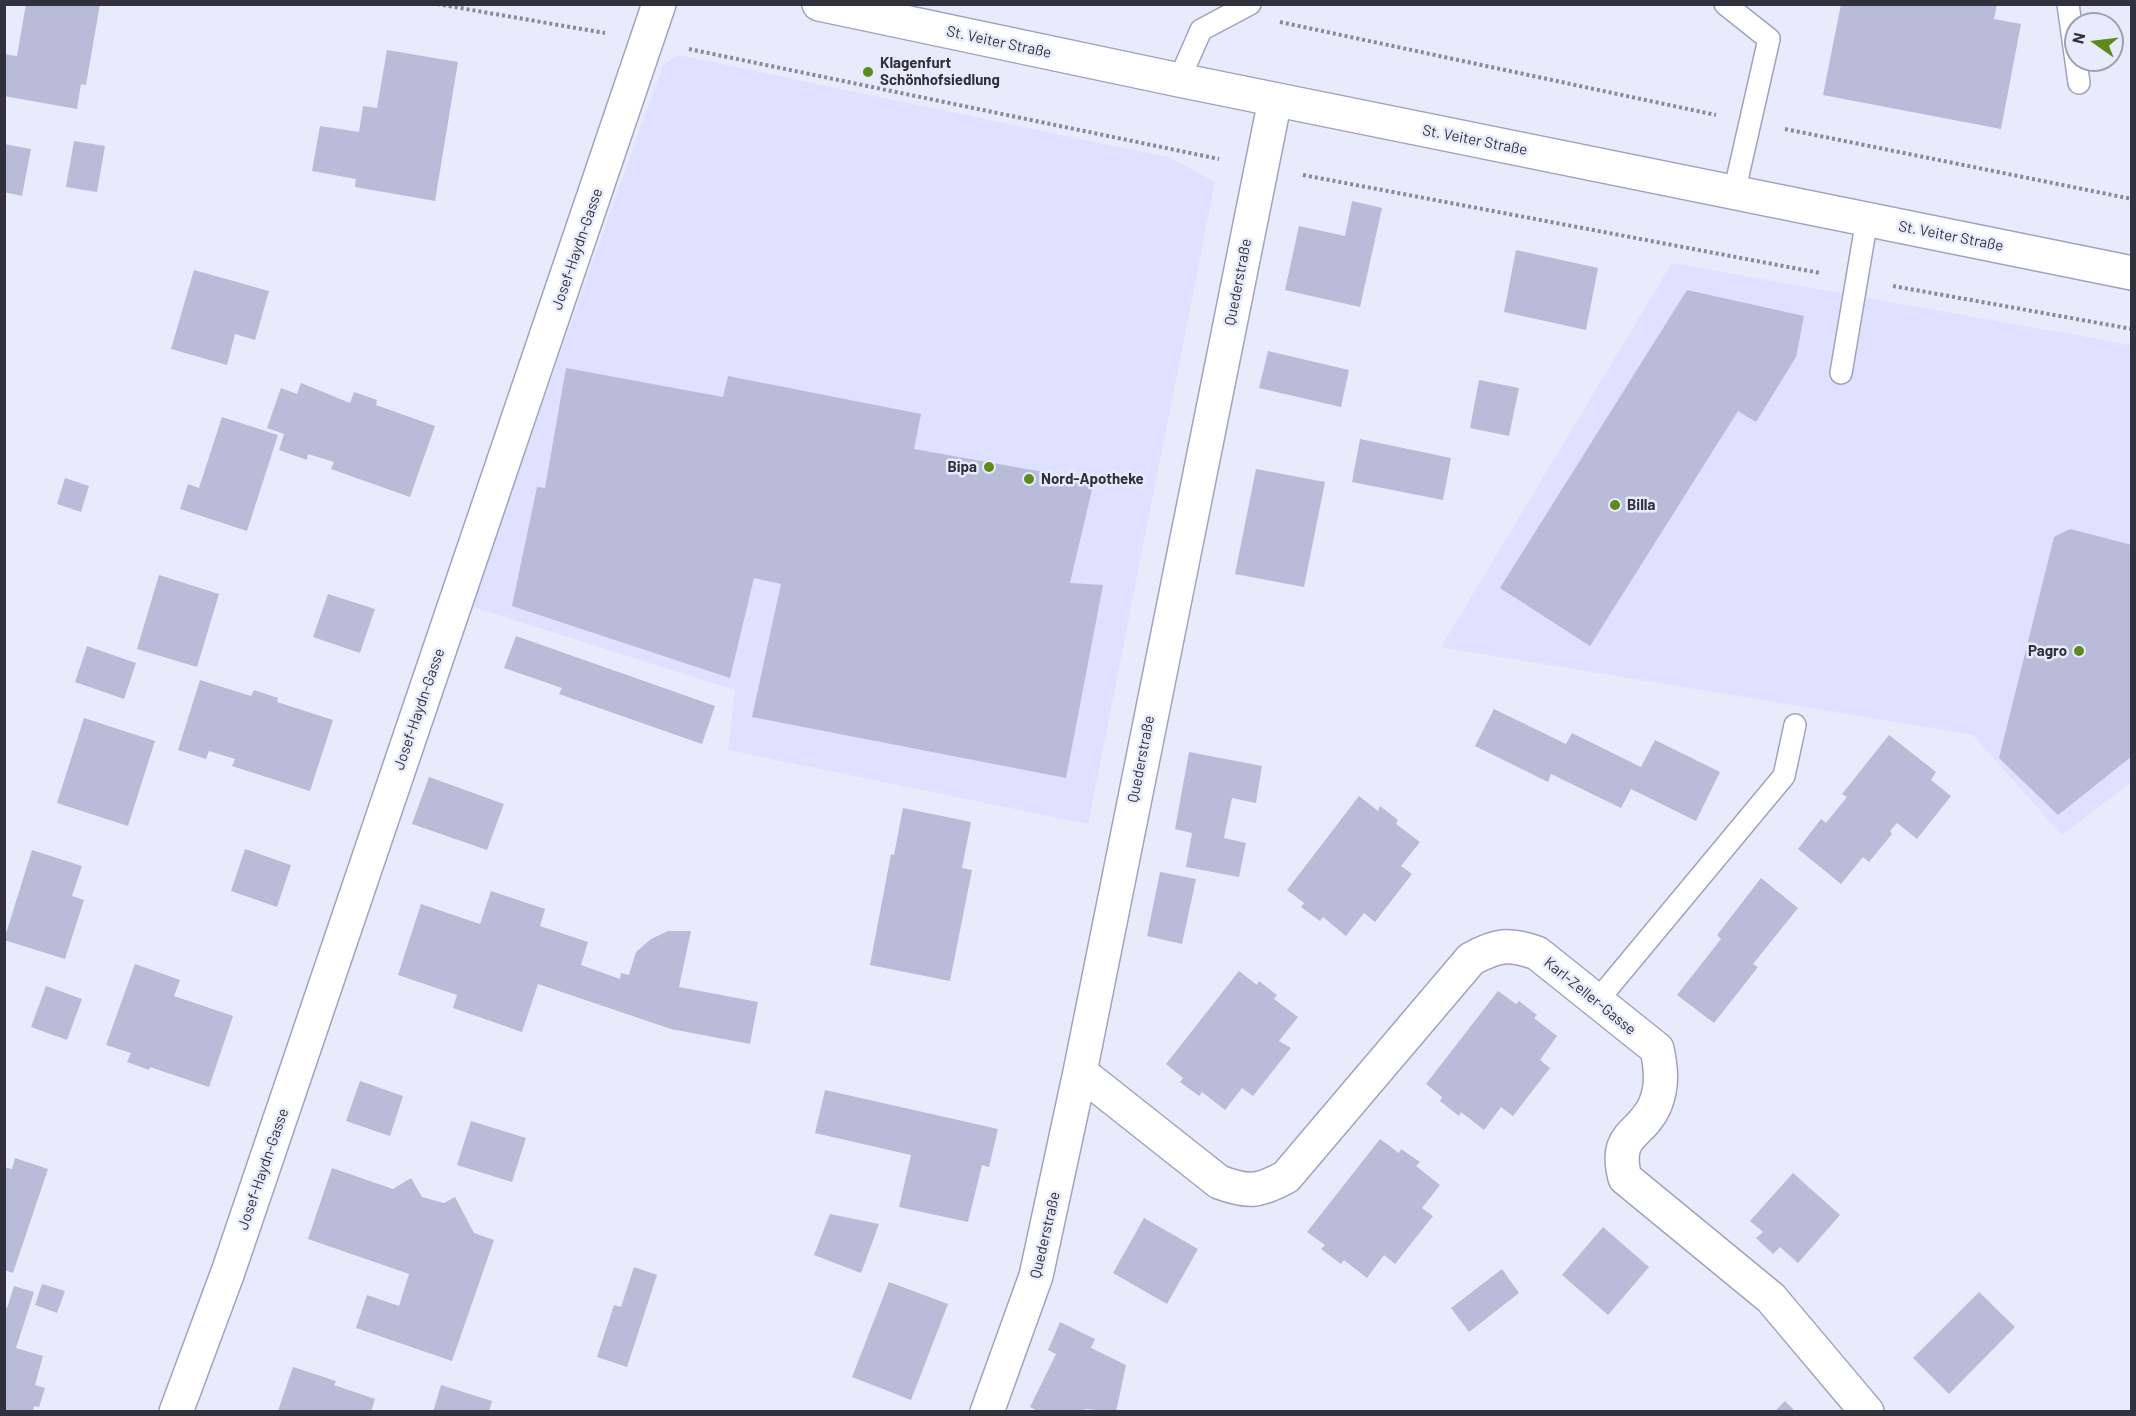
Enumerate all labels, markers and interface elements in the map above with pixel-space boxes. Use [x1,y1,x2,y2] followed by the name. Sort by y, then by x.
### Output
[2064,12,2124,72] north arrow
[945,22,1053,62] street label: St. Veiter Straße
[2067,31,2088,45] text: N
[880,54,1000,89] place label: Klagenfurt Schönhofsiedlung
[861,65,875,79] marker: Klagenfurt Schönhofsiedlung
[1421,121,1529,159] street label: St. Veiter Straße
[548,186,606,312] street label: Josef-Haydn-Gasse
[1897,217,2005,255] street label: St. Veiter Straße
[1221,237,1255,327] street label: Quederstraße
[947,458,977,476] place label: Bipa
[982,460,996,474] marker: Bipa
[1041,470,1144,488] place label: Nord-Apotheke
[1022,472,1036,486] marker: Nord-Apotheke
[1627,496,1655,514] place label: Billa
[1608,498,1622,512] marker: Billa
[2028,642,2067,660] place label: Pagro
[2072,644,2086,658] marker: Pagro
[390,646,448,772] street label: Josef-Haydn-Gasse
[1124,714,1158,804] street label: Quederstraße
[1540,953,1640,1039] street label: Karl-Zeller-Gasse
[234,1106,292,1232] street label: Josef-Haydn-Gasse
[1026,1190,1064,1280] street label: Quederstraße

